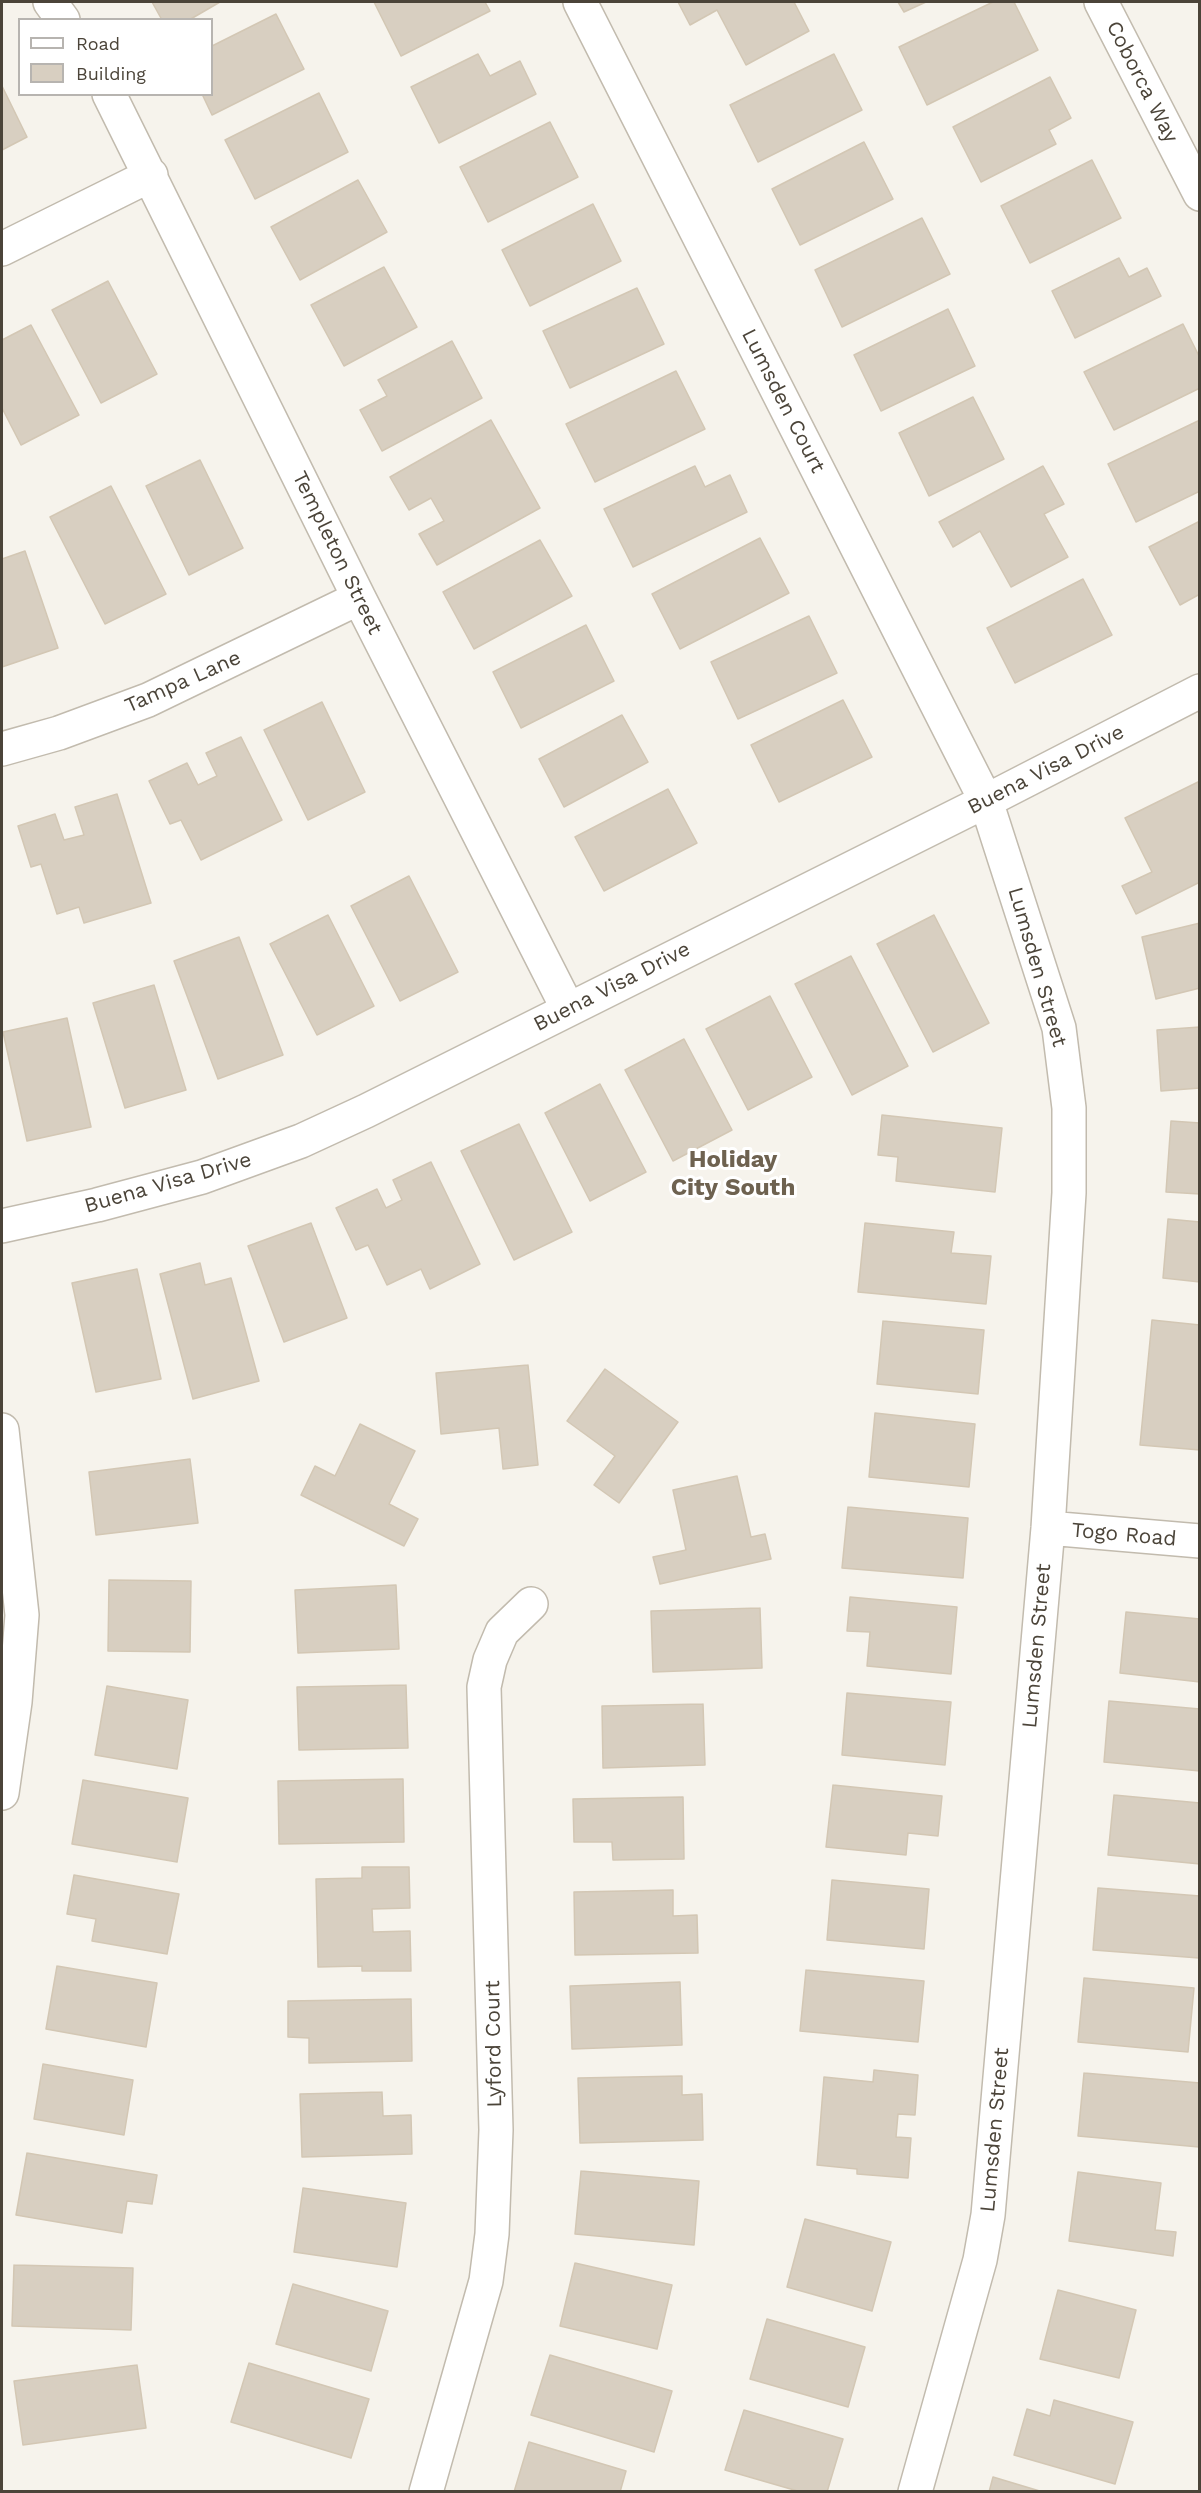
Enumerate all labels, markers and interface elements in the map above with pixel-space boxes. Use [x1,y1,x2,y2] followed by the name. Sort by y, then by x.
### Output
[1101,17,1183,147] street label: Coborca Way
[18,18,213,96] legend
[76,33,120,54] text: Road
[76,63,146,84] text: Building
[736,325,830,477] street label: Lumsden Court
[287,467,387,639] street label: Templeton Street
[121,645,245,719] street label: Tampa Lane
[963,720,1129,820] street label: Buena Visa Drive
[1002,884,1072,1050] street label: Lumsden Street
[529,937,695,1037] street label: Buena Visa Drive
[671,1146,795,1202] district label: Holiday City South
[82,1147,254,1219] street label: Buena Visa Drive
[1071,1518,1177,1552] street label: Togo Road
[1017,1563,1057,1729] street label: Lumsden Street
[480,1980,508,2108] street label: Lyford Court
[975,2047,1015,2213] street label: Lumsden Street

